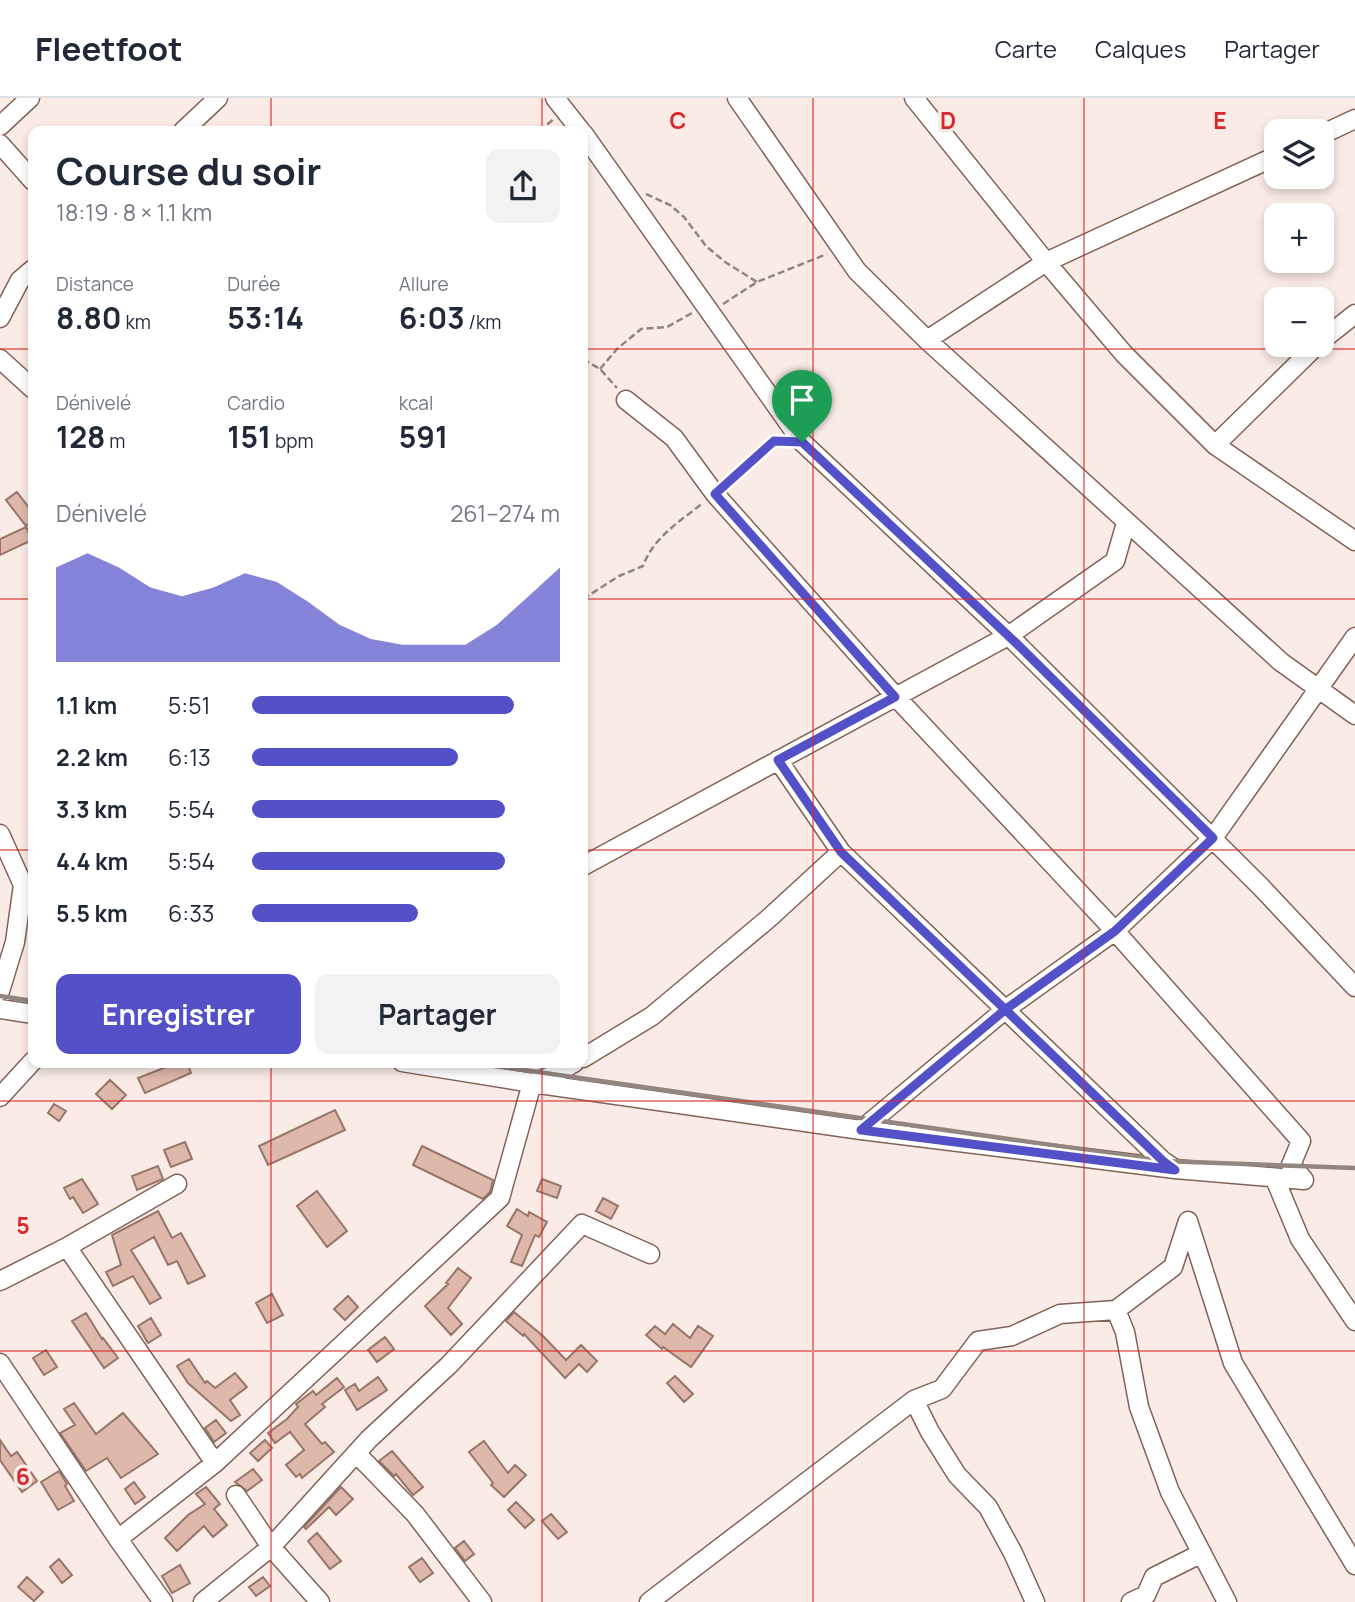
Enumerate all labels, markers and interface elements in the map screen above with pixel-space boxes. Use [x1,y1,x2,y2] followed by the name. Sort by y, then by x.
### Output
[35,26,182,71] text: Fleetfoot
[995,32,1057,65] text: Carte
[1095,32,1186,65] text: Calques
[1224,32,1320,65] text: Partager
[670,104,687,136] text: C
[940,104,956,136] text: D
[1213,104,1227,136] text: E
[1264,119,1334,357] map controls
[1264,119,1334,189] button: layers
[56,144,321,196] text: Course du soir
[486,149,560,223] button: share
[56,196,212,228] text: 18:19 · 8 × 1.1 km
[1264,203,1334,273] button: +
[56,271,134,297] text: Distance
[227,271,280,297] text: Durée
[399,271,449,297] text: Allure
[1264,287,1334,357] button: −
[56,297,122,338] text: 8.80
[227,297,304,338] text: 53:14
[399,297,465,338] text: 6:03
[122,309,151,335] text: km
[465,309,501,335] text: /km
[772,370,832,442] pin
[783,381,821,419] icon: arrive
[56,390,131,416] text: Dénivelé
[227,390,285,416] text: Cardio
[399,390,433,416] text: kcal
[56,416,105,457] text: 128
[227,416,271,457] text: 151
[399,416,448,457] text: 591
[105,428,125,454] text: m
[271,428,314,454] text: bpm
[56,497,147,529] text: Dénivelé
[450,497,560,529] text: 261–274 m
[56,689,117,721] text: 1.1 km
[168,689,210,721] text: 5:51
[56,741,128,773] text: 2.2 km
[168,741,211,773] text: 6:13
[56,793,127,825] text: 3.3 km
[168,793,215,825] text: 5:54
[56,845,128,877] text: 4.4 km
[168,845,215,877] text: 5:54
[56,897,128,929] text: 5.5 km
[168,897,215,929] text: 6:33
[56,974,301,1054] button: Enregistrer
[315,974,560,1054] button: Partager
[16,1209,30,1241] text: 5
[16,1460,30,1492] text: 6

